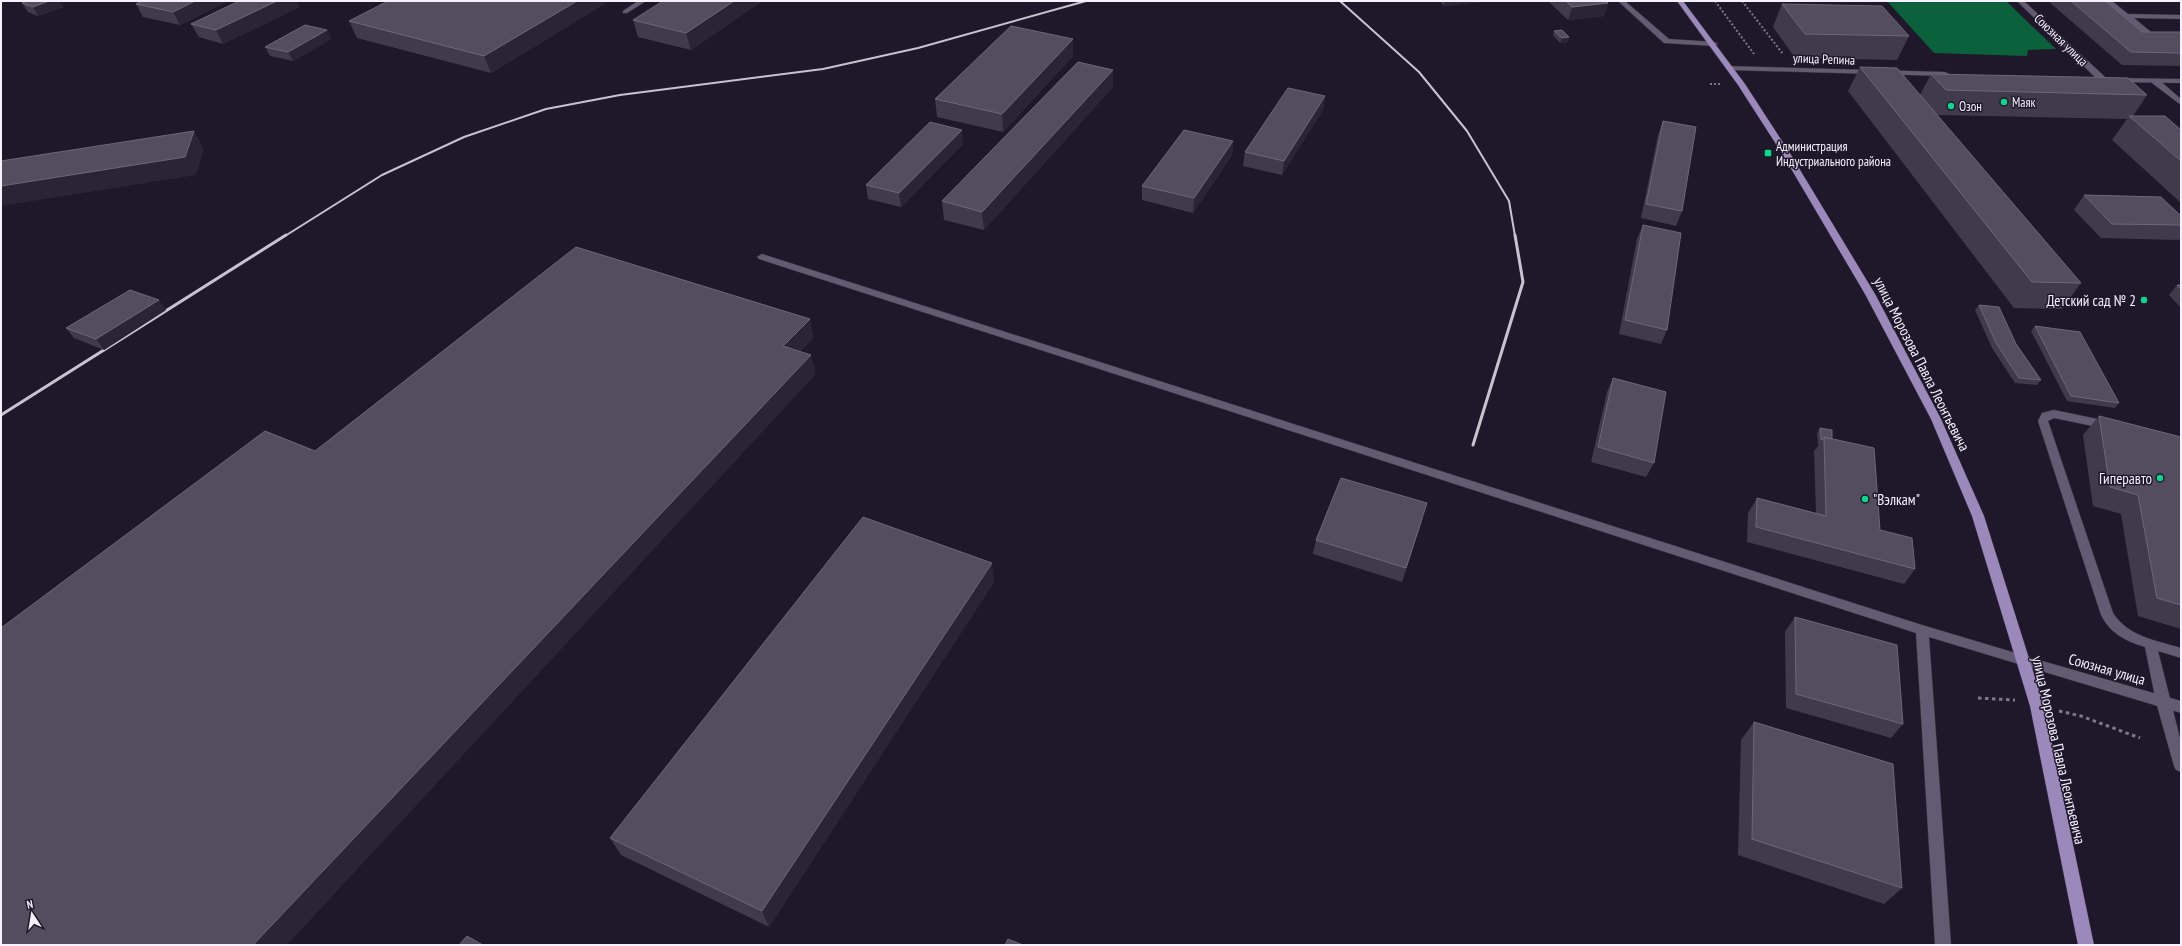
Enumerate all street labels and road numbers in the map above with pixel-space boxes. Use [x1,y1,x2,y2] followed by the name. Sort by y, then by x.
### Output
[2030,10,2092,70] street label: Союзная улица
[1793,49,1855,69] street label: улица Репина
[1870,274,1974,454] street label: улица Морозова Павла Леонтьевича
[2066,649,2148,689] street label: Союзная улица
[2028,654,2090,846] street label: улица Морозова Павла Леонтьевича

